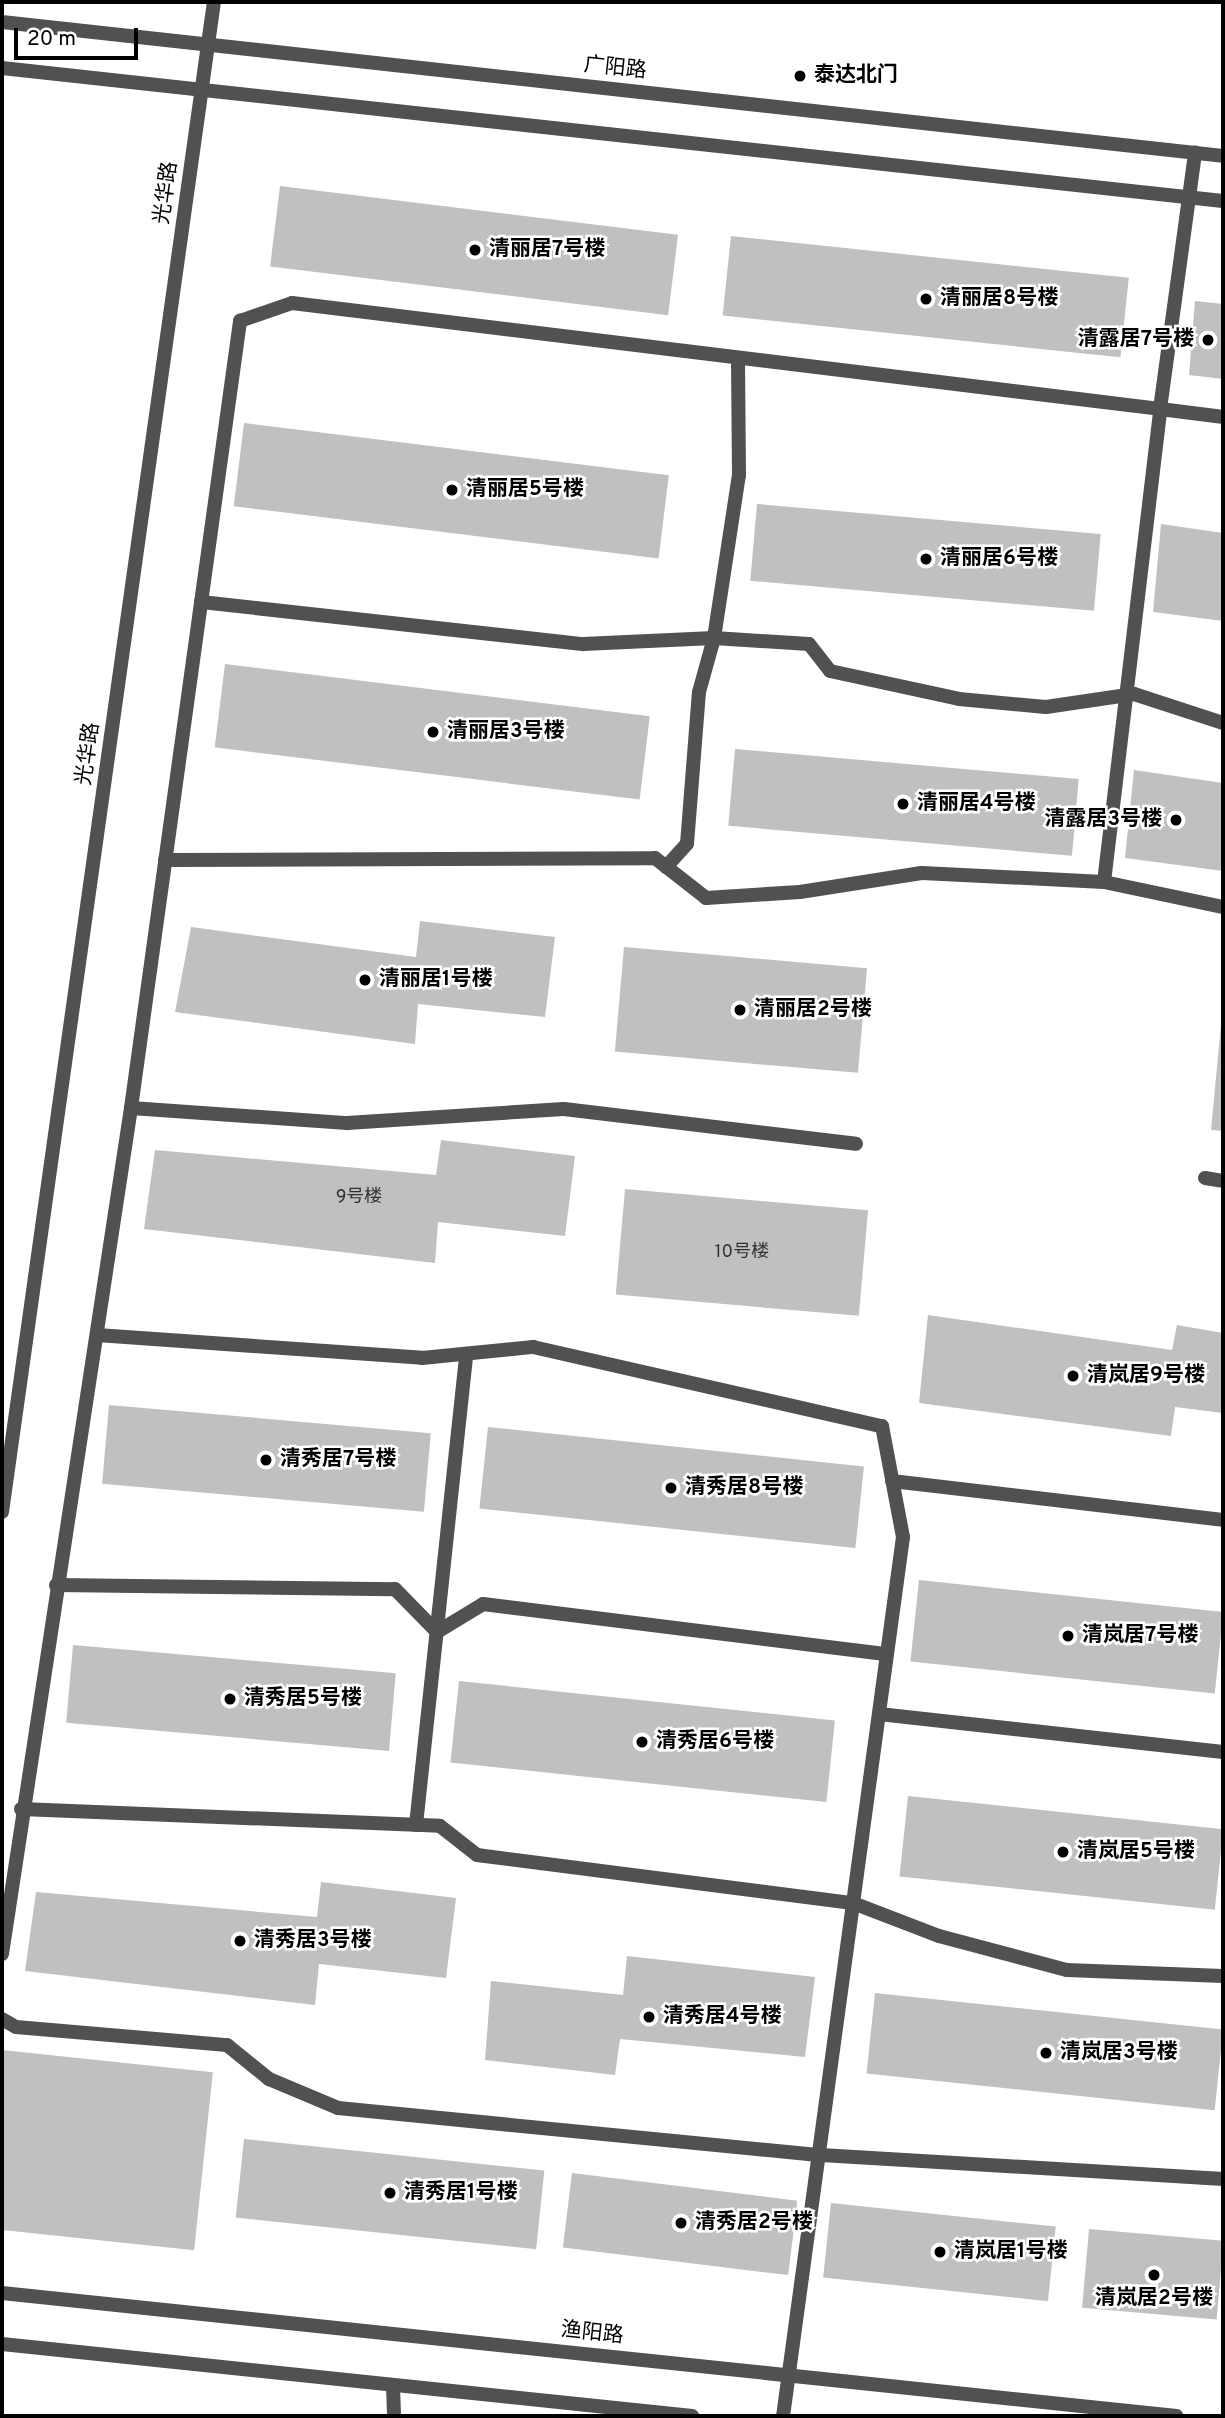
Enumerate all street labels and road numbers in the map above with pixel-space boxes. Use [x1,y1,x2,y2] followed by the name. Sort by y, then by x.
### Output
[582,53,648,85] street label: 广阳路
[150,160,184,226] street label: 光华路
[72,721,106,787] street label: 光华路
[559,2318,625,2350] street label: 渔阳路

